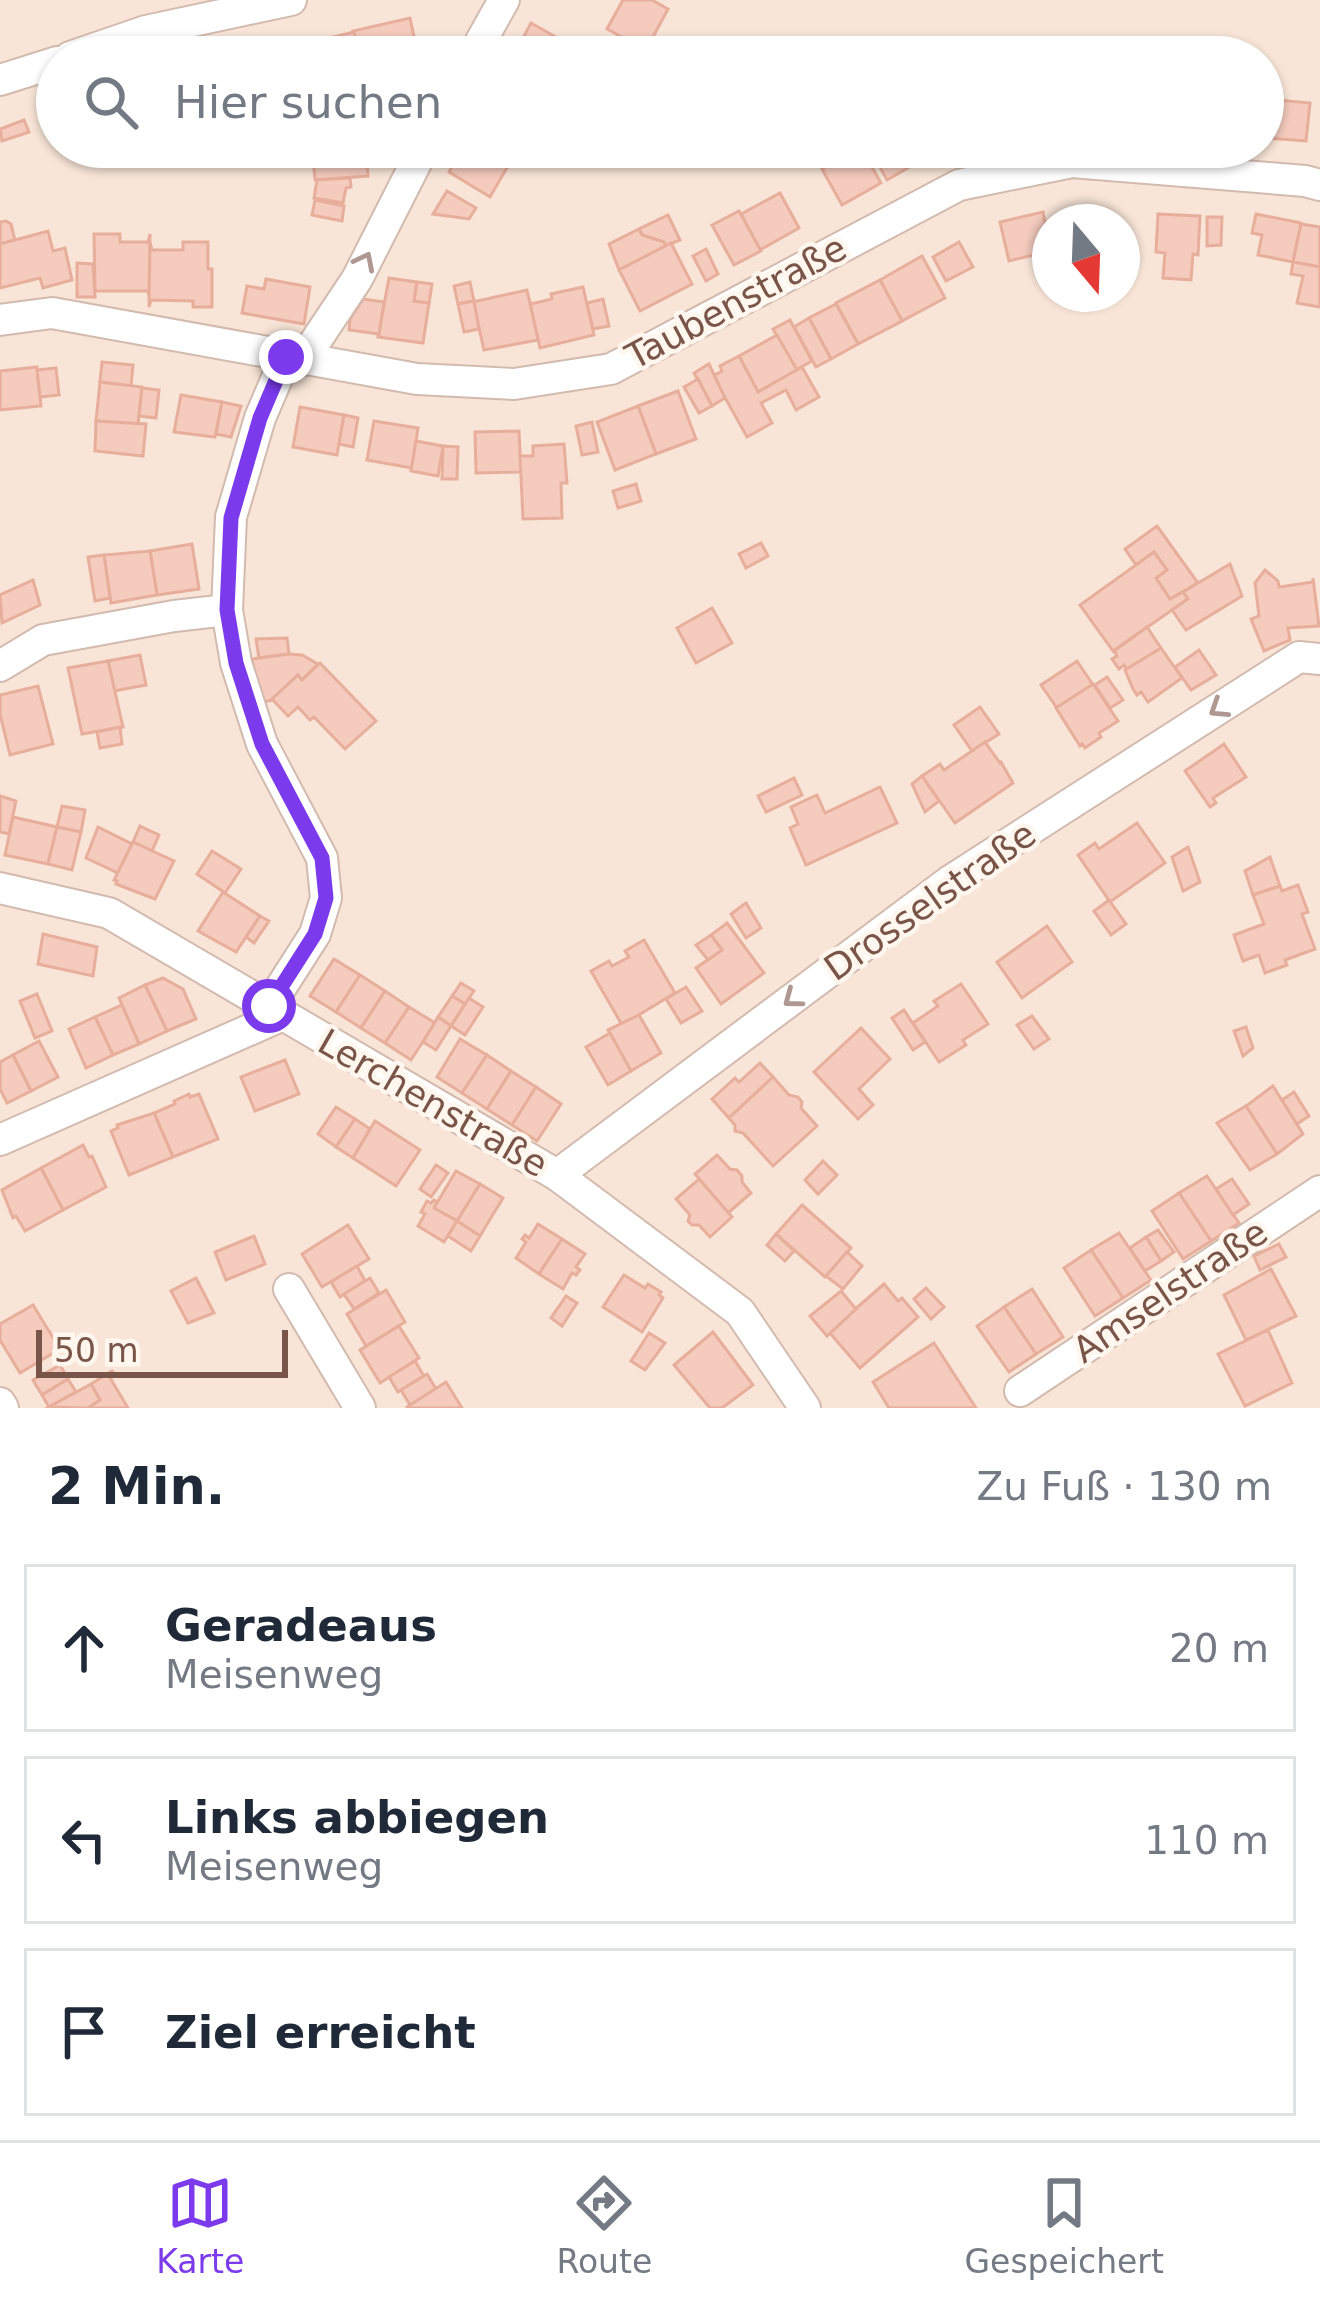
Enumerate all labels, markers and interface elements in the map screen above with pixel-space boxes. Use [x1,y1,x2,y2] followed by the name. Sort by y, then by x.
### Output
[36,36,1284,168] search box
[78,69,144,135] icon: search
[174,76,442,129] text: Hier suchen
[1032,204,1140,312] north arrow
[618,227,853,378] street label: Taubenstraße
[351,252,375,273] one-way arrow
[259,330,313,384] route end
[1210,694,1232,716] one-way arrow
[817,813,1043,989] street label: Drosselstraße
[242,979,296,1033] route start
[784,985,806,1007] one-way arrow
[311,1021,555,1185] street label: Lerchenstraße
[1065,1211,1275,1371] street label: Amselstraße
[36,1324,288,1377] scale bar
[54,1331,139,1370] text: 50 m
[48,1457,225,1516] text: 2 Min.
[977,1464,1272,1509] text: Zu Fuß · 130 m
[165,1599,437,1652] text: Geradeaus
[51,1615,117,1681] icon: ahead
[1169,1626,1269,1671] text: 20 m
[165,1652,383,1697] text: Meisenweg
[165,1791,549,1844] text: Links abbiegen
[51,1807,117,1873] icon: left
[1144,1818,1269,1863] text: 110 m
[165,1844,383,1889] text: Meisenweg
[51,1999,117,2065] icon: arrive
[165,2006,476,2059] text: Ziel erreicht
[156,2170,244,2281] tab: Karte
[556,2170,652,2281] tab: Route
[965,2170,1164,2281] tab: Gespeichert

